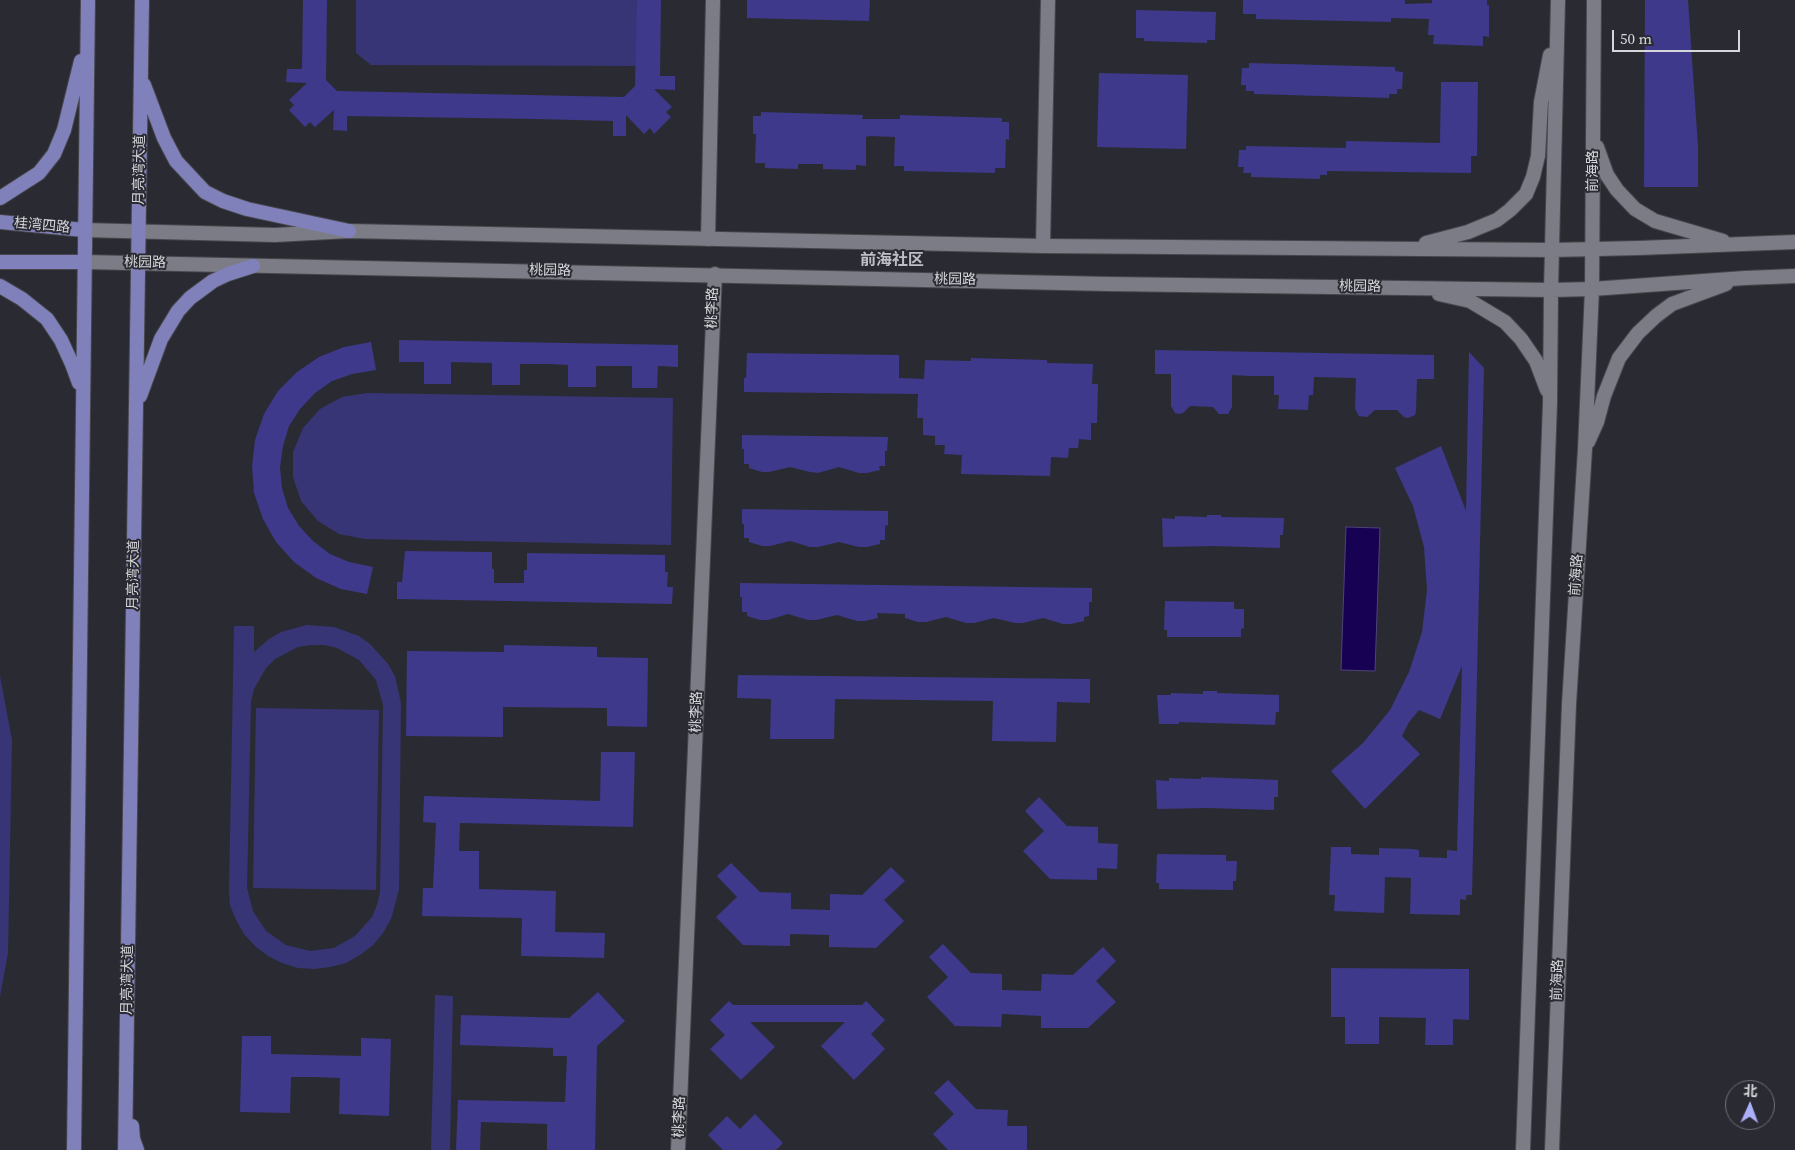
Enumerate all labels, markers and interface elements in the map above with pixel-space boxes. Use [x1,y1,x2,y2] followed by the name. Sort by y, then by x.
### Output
[1615,20,1742,52] scale bar
[1620,28,1652,49] text: 50 m
[131,135,149,205] street label: 月亮湾大道
[1585,150,1601,192] street label: 前海路
[13,215,71,237] street label: 桂湾四路
[860,251,924,271] district label: 前海社区
[124,254,166,272] street label: 桃园路
[529,262,571,280] street label: 桃园路
[934,271,976,289] street label: 桃园路
[1339,278,1381,296] street label: 桃园路
[704,287,722,329] street label: 桃李路
[125,540,143,610] street label: 月亮湾大道
[1567,553,1587,597] street label: 前海路
[688,691,706,733] street label: 桃李路
[119,945,137,1015] street label: 月亮湾大道
[1549,959,1567,1001] street label: 前海路
[1725,1080,1775,1130] north arrow
[1743,1081,1758,1101] text: 北
[671,1096,689,1138] street label: 桃李路

